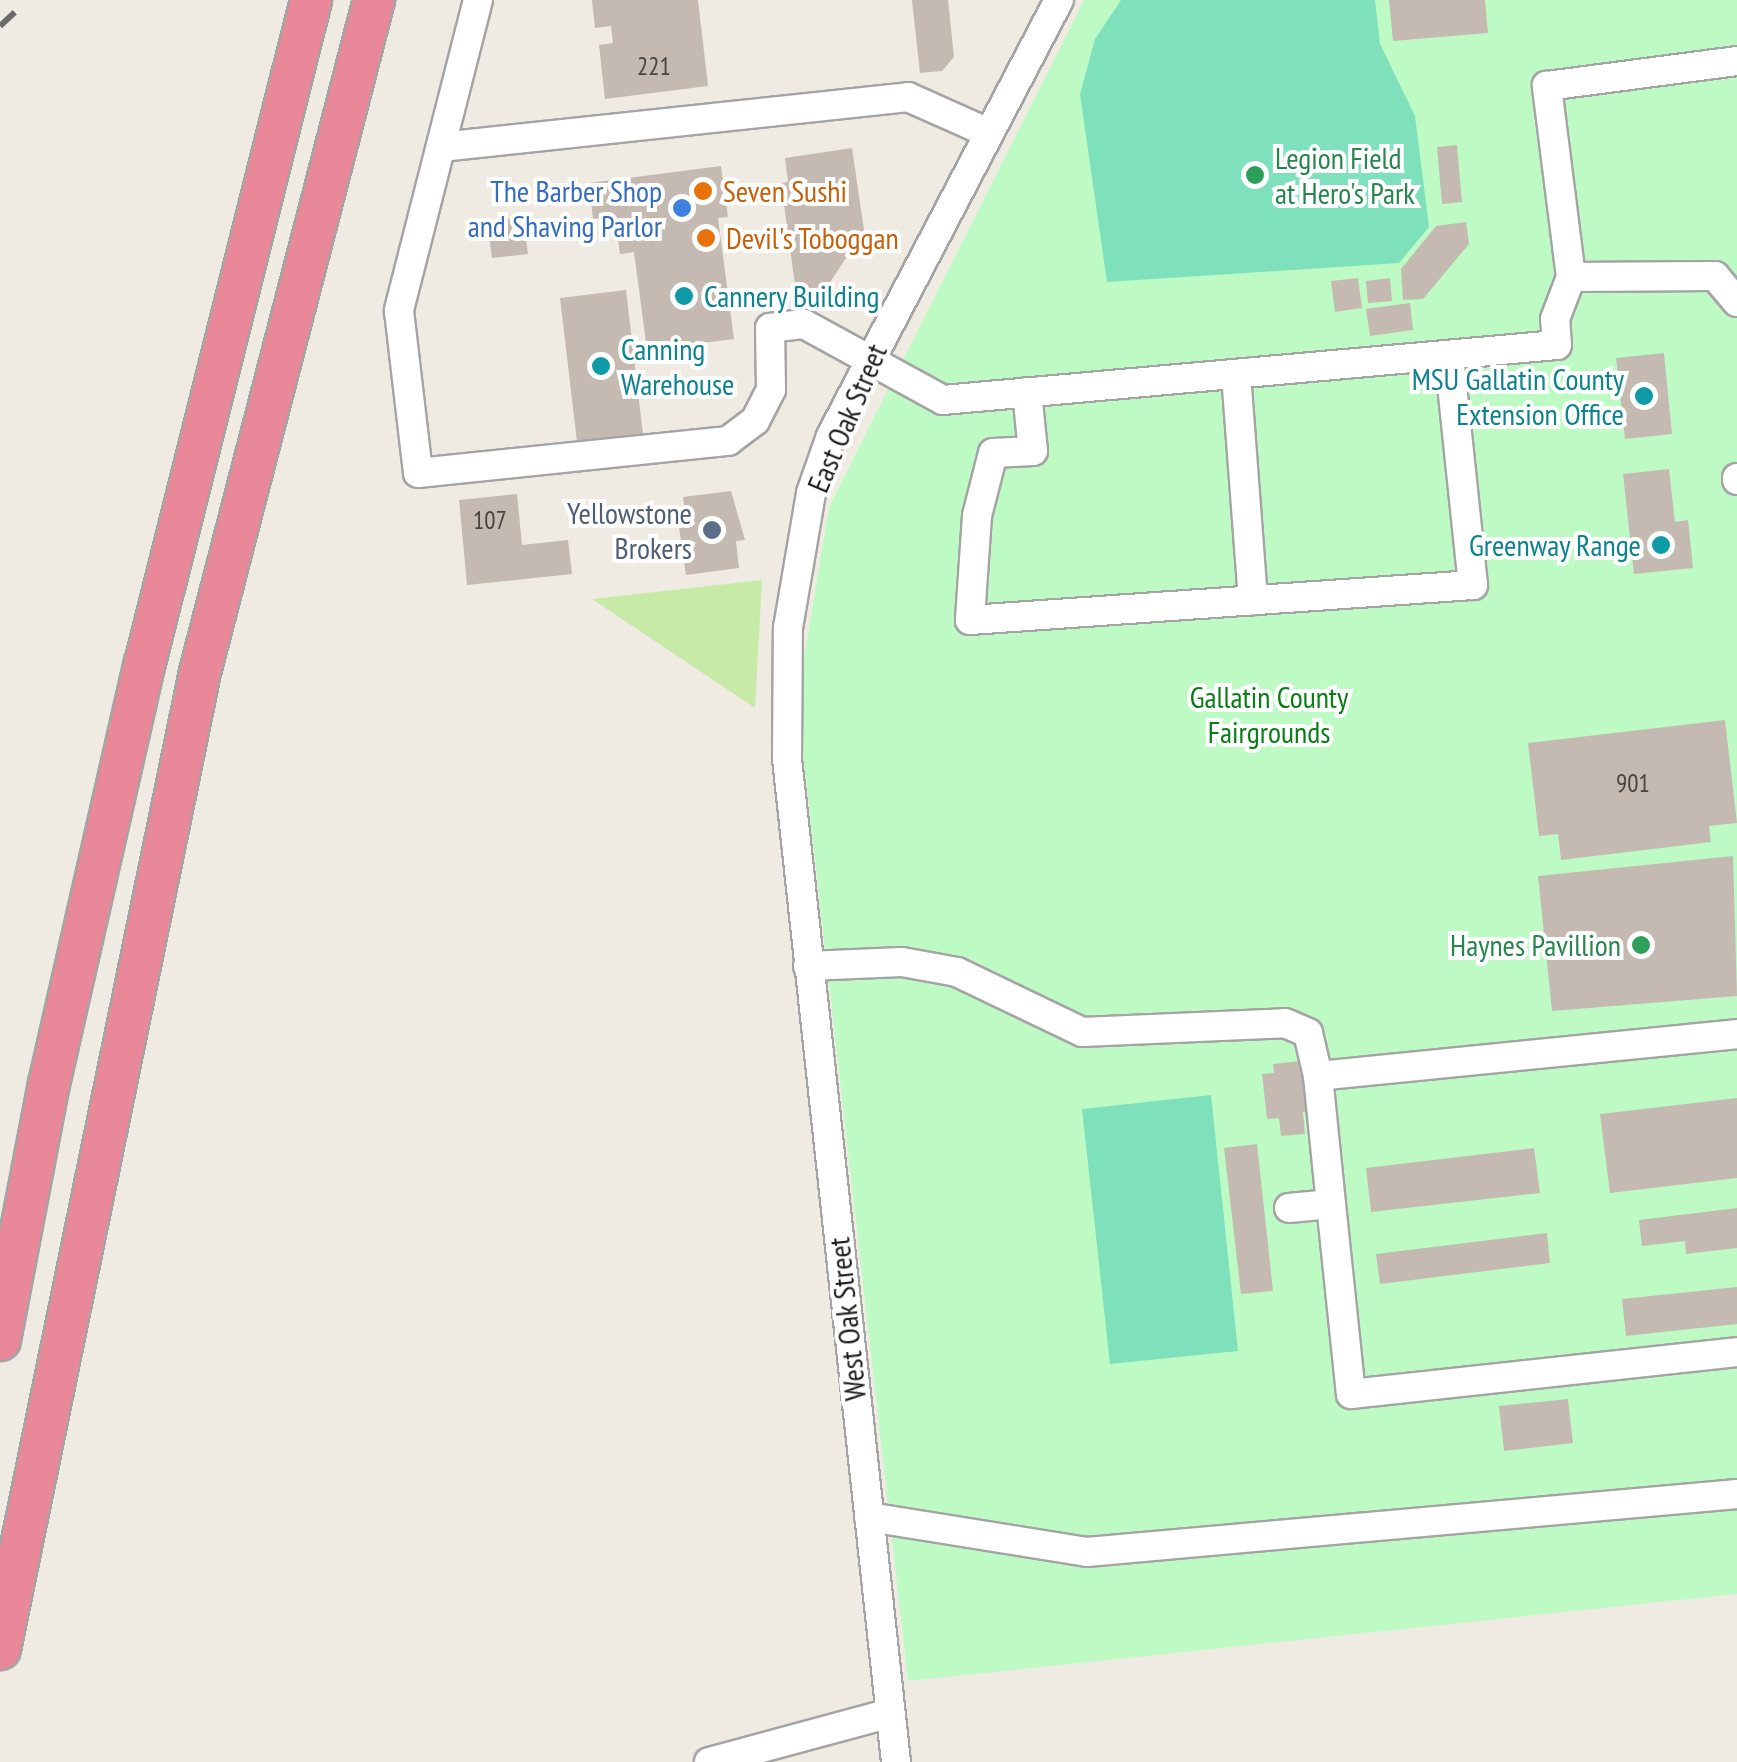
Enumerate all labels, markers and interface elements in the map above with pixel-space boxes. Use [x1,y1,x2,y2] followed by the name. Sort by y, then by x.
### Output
[637,51,671,81] house number: 221
[1275,140,1415,210] place label: Legion Field at Hero's Park
[1244,164,1266,186] marker: Legion Field at Hero's Park
[468,173,662,244] place label: The Barber Shop and Shaving Parlor
[723,173,847,209] place label: Seven Sushi
[692,180,714,202] marker: Seven Sushi
[671,197,693,219] marker: The Barber Shop and Shaving Parlor
[726,220,899,256] place label: Devil's Toboggan
[695,227,717,249] marker: Devil's Toboggan
[704,278,880,314] place label: Cannery Building
[673,285,695,307] marker: Cannery Building
[621,331,734,402] place label: Canning Warehouse
[800,338,894,498] street label: East Oak Street
[590,355,612,377] marker: Canning Warehouse
[1412,361,1624,432] place label: MSU Gallatin County Extension Office
[1633,385,1655,407] marker: MSU Gallatin County Extension Office
[567,495,692,566] place label: Yellowstone Brokers
[473,505,507,535] house number: 107
[701,519,723,541] marker: Yellowstone Brokers
[1468,527,1641,563] place label: Greenway Range
[1650,534,1672,556] marker: Greenway Range
[1190,679,1348,750] park label: Gallatin County Fairgrounds
[1616,768,1650,798] house number: 901
[1450,927,1621,963] place label: Haynes Pavillion
[1630,934,1652,956] marker: Haynes Pavillion
[820,1235,874,1403] street label: West Oak Street

